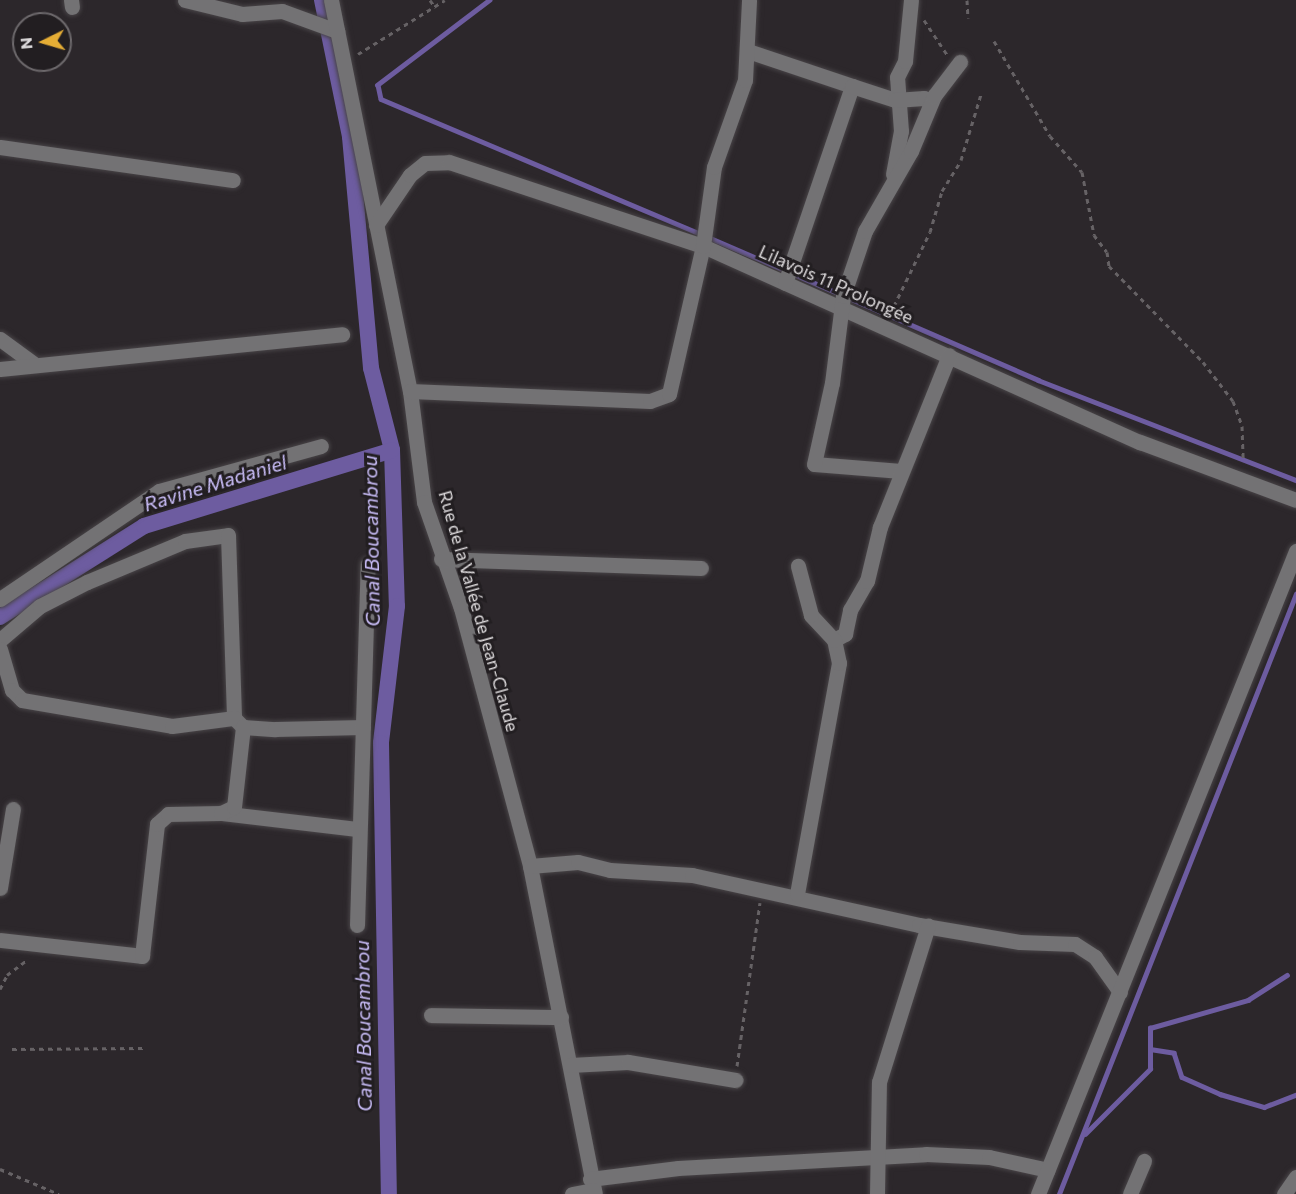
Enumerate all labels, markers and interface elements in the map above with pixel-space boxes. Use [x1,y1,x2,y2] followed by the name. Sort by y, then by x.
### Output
[12,12,72,72] north arrow
[16,37,36,50] text: N
[756,240,916,328] street label: Lilavois 11 Prolongée
[141,450,289,516] water label: Ravine Madaniel
[358,455,384,627] water label: Canal Boucambrou
[434,488,524,734] street label: Rue de la Vallée de Jean-Claude
[350,940,376,1112] water label: Canal Boucambrou

